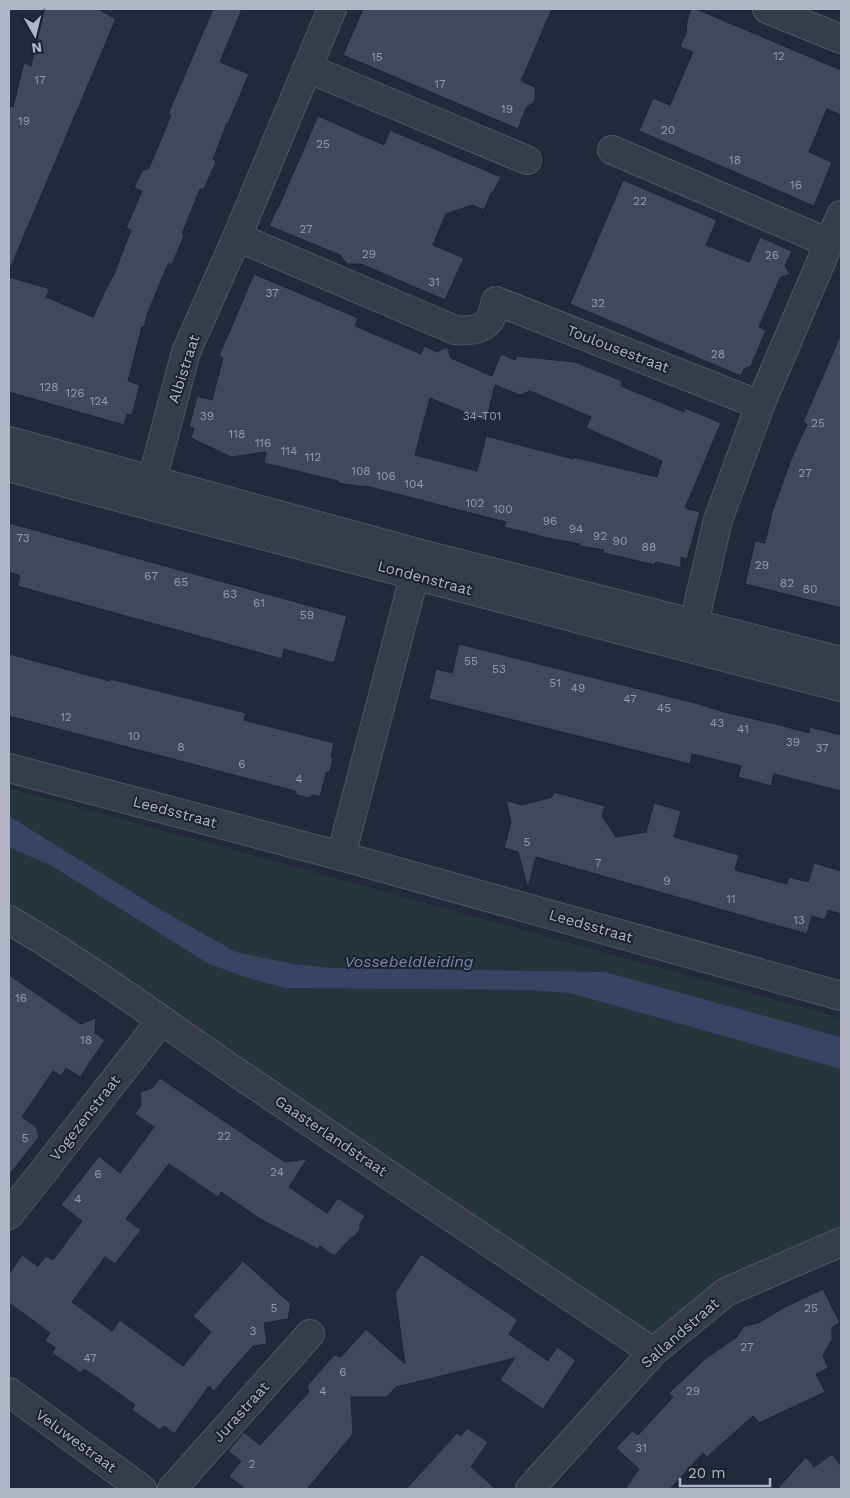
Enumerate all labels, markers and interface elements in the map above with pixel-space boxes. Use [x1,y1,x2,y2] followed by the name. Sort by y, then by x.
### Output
[10,10,60,60] north arrow
[31,39,43,57] text: N
[773,49,785,63] house number: 12
[371,50,383,64] house number: 15
[34,73,46,87] house number: 17
[434,77,446,91] house number: 17
[501,102,513,116] house number: 19
[18,114,30,128] house number: 19
[661,123,675,137] house number: 20
[316,137,330,151] house number: 25
[729,153,741,167] house number: 18
[790,178,802,192] house number: 16
[633,194,647,208] house number: 22
[299,222,313,236] house number: 27
[362,247,376,261] house number: 29
[765,248,779,262] house number: 26
[428,275,440,289] house number: 31
[265,286,279,300] house number: 37
[591,296,605,310] house number: 32
[564,321,672,377] street label: Toulousestraat
[164,332,204,406] street label: Albistraat
[711,347,725,361] house number: 28
[39,380,59,394] house number: 128
[66,386,84,400] house number: 126
[90,394,108,408] house number: 124
[200,409,214,423] house number: 39
[463,409,501,423] house number: 34-T01
[811,416,825,430] house number: 25
[229,427,245,441] house number: 118
[255,436,271,450] house number: 116
[281,444,297,458] house number: 114
[305,450,321,464] house number: 112
[351,464,371,478] house number: 108
[798,466,812,480] house number: 27
[376,469,396,483] house number: 106
[404,477,424,491] house number: 104
[465,496,485,510] house number: 102
[493,502,513,516] house number: 100
[543,514,557,528] house number: 96
[569,522,583,536] house number: 94
[593,529,607,543] house number: 92
[16,531,30,545] house number: 73
[613,534,627,548] house number: 90
[642,540,656,554] house number: 88
[376,557,475,599] street label: Londenstraat
[755,558,769,572] house number: 29
[144,569,158,583] house number: 67
[174,575,188,589] house number: 65
[780,576,794,590] house number: 82
[803,582,817,596] house number: 80
[223,587,237,601] house number: 63
[253,596,265,610] house number: 61
[300,608,314,622] house number: 59
[464,654,478,668] house number: 55
[492,662,506,676] house number: 53
[549,676,561,690] house number: 51
[571,681,585,695] house number: 49
[623,692,637,706] house number: 47
[657,701,671,715] house number: 45
[60,710,72,724] house number: 12
[710,716,724,730] house number: 43
[737,722,749,736] house number: 41
[128,729,140,743] house number: 10
[786,735,800,749] house number: 39
[177,740,185,754] house number: 8
[815,741,829,755] house number: 37
[238,757,246,771] house number: 6
[295,772,303,786] house number: 4
[131,792,220,832] street label: Leedsstraat
[524,835,531,849] house number: 5
[595,856,602,870] house number: 7
[663,874,671,888] house number: 9
[726,892,736,906] house number: 11
[547,905,636,947] street label: Leedsstraat
[793,913,805,927] house number: 13
[344,952,474,971] water label: Vossebeldleiding
[15,991,27,1005] house number: 16
[80,1033,92,1047] house number: 18
[46,1071,124,1164] street label: Vogezenstraat
[271,1092,391,1181] street label: Gaasterlandstraat
[217,1129,231,1143] house number: 22
[22,1131,29,1145] house number: 5
[270,1165,284,1179] house number: 24
[94,1167,102,1181] house number: 6
[74,1192,82,1206] house number: 4
[637,1294,723,1372] street label: Sallandstraat
[271,1301,278,1315] house number: 5
[804,1301,818,1315] house number: 25
[250,1324,257,1338] house number: 3
[740,1340,754,1354] house number: 27
[83,1351,97,1365] house number: 47
[339,1365,347,1379] house number: 6
[209,1378,273,1446] street label: Jurastraat
[319,1384,327,1398] house number: 4
[686,1384,700,1398] house number: 29
[32,1406,121,1477] street label: Veluwestraat
[635,1441,647,1455] house number: 31
[680,1456,770,1488] scale bar
[249,1457,256,1471] house number: 2
[688,1464,726,1482] text: 20 m

